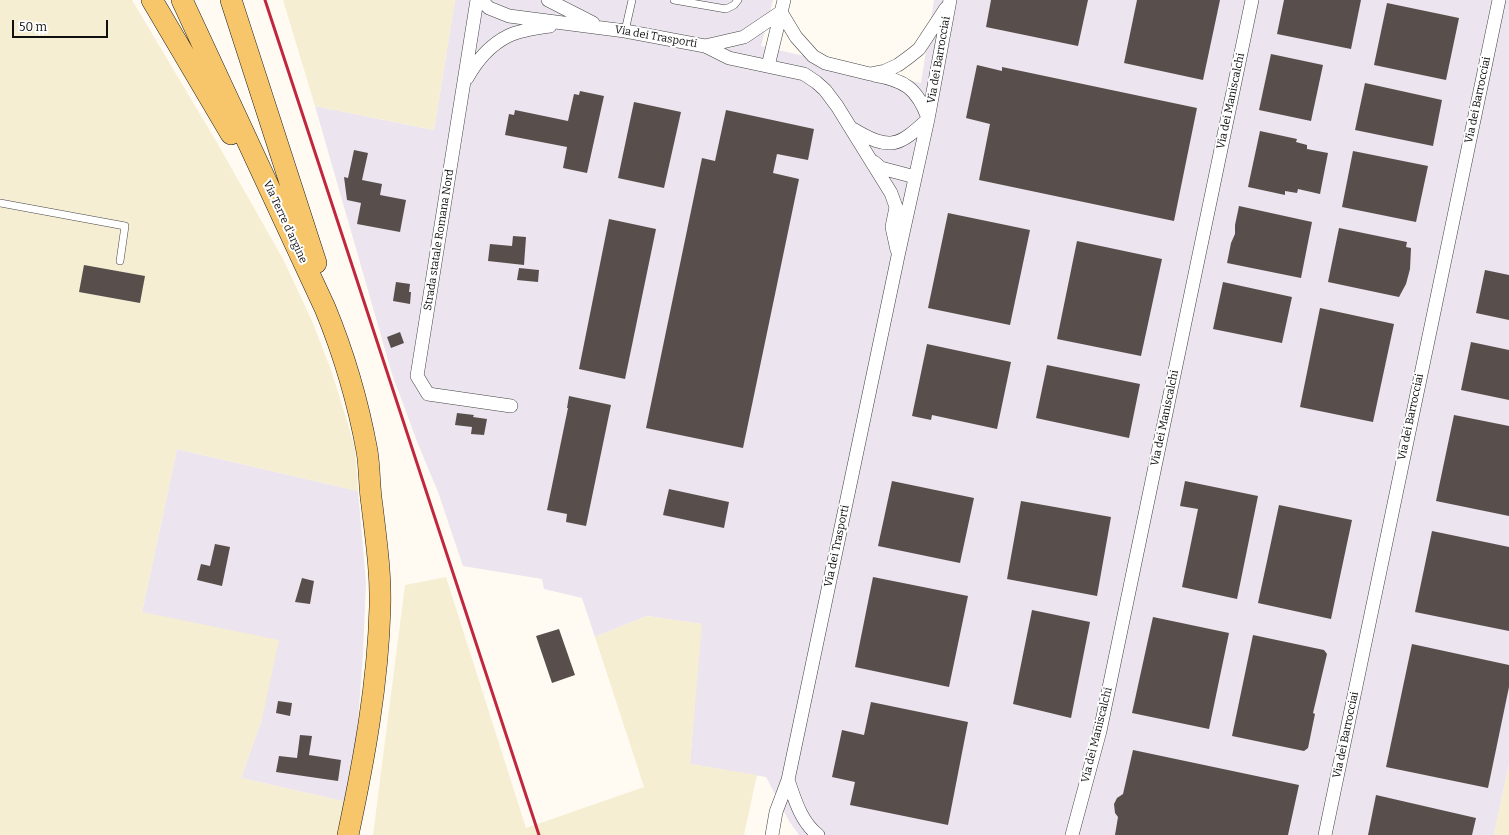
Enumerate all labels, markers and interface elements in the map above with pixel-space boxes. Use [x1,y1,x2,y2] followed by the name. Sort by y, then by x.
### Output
[14,12,110,38] scale bar
[925,15,953,105] street label: Via dei Barrocciai
[19,20,47,34] text: 50 m
[614,23,698,51] street label: Via dei Trasporti
[1214,52,1248,150] street label: Via dei Maniscalchi
[1462,55,1494,145] street label: Via dei Barrocciai
[421,168,457,312] street label: Strada statale Romana Nord
[260,179,310,265] street label: Via Terre d'argine
[1148,369,1182,467] street label: Via dei Maniscalchi
[1395,372,1427,462] street label: Via dei Barrocciai
[822,504,852,588] street label: Via dei Trasporti
[1079,686,1115,784] street label: Via dei Maniscalchi
[1330,690,1362,780] street label: Via dei Barrocciai

